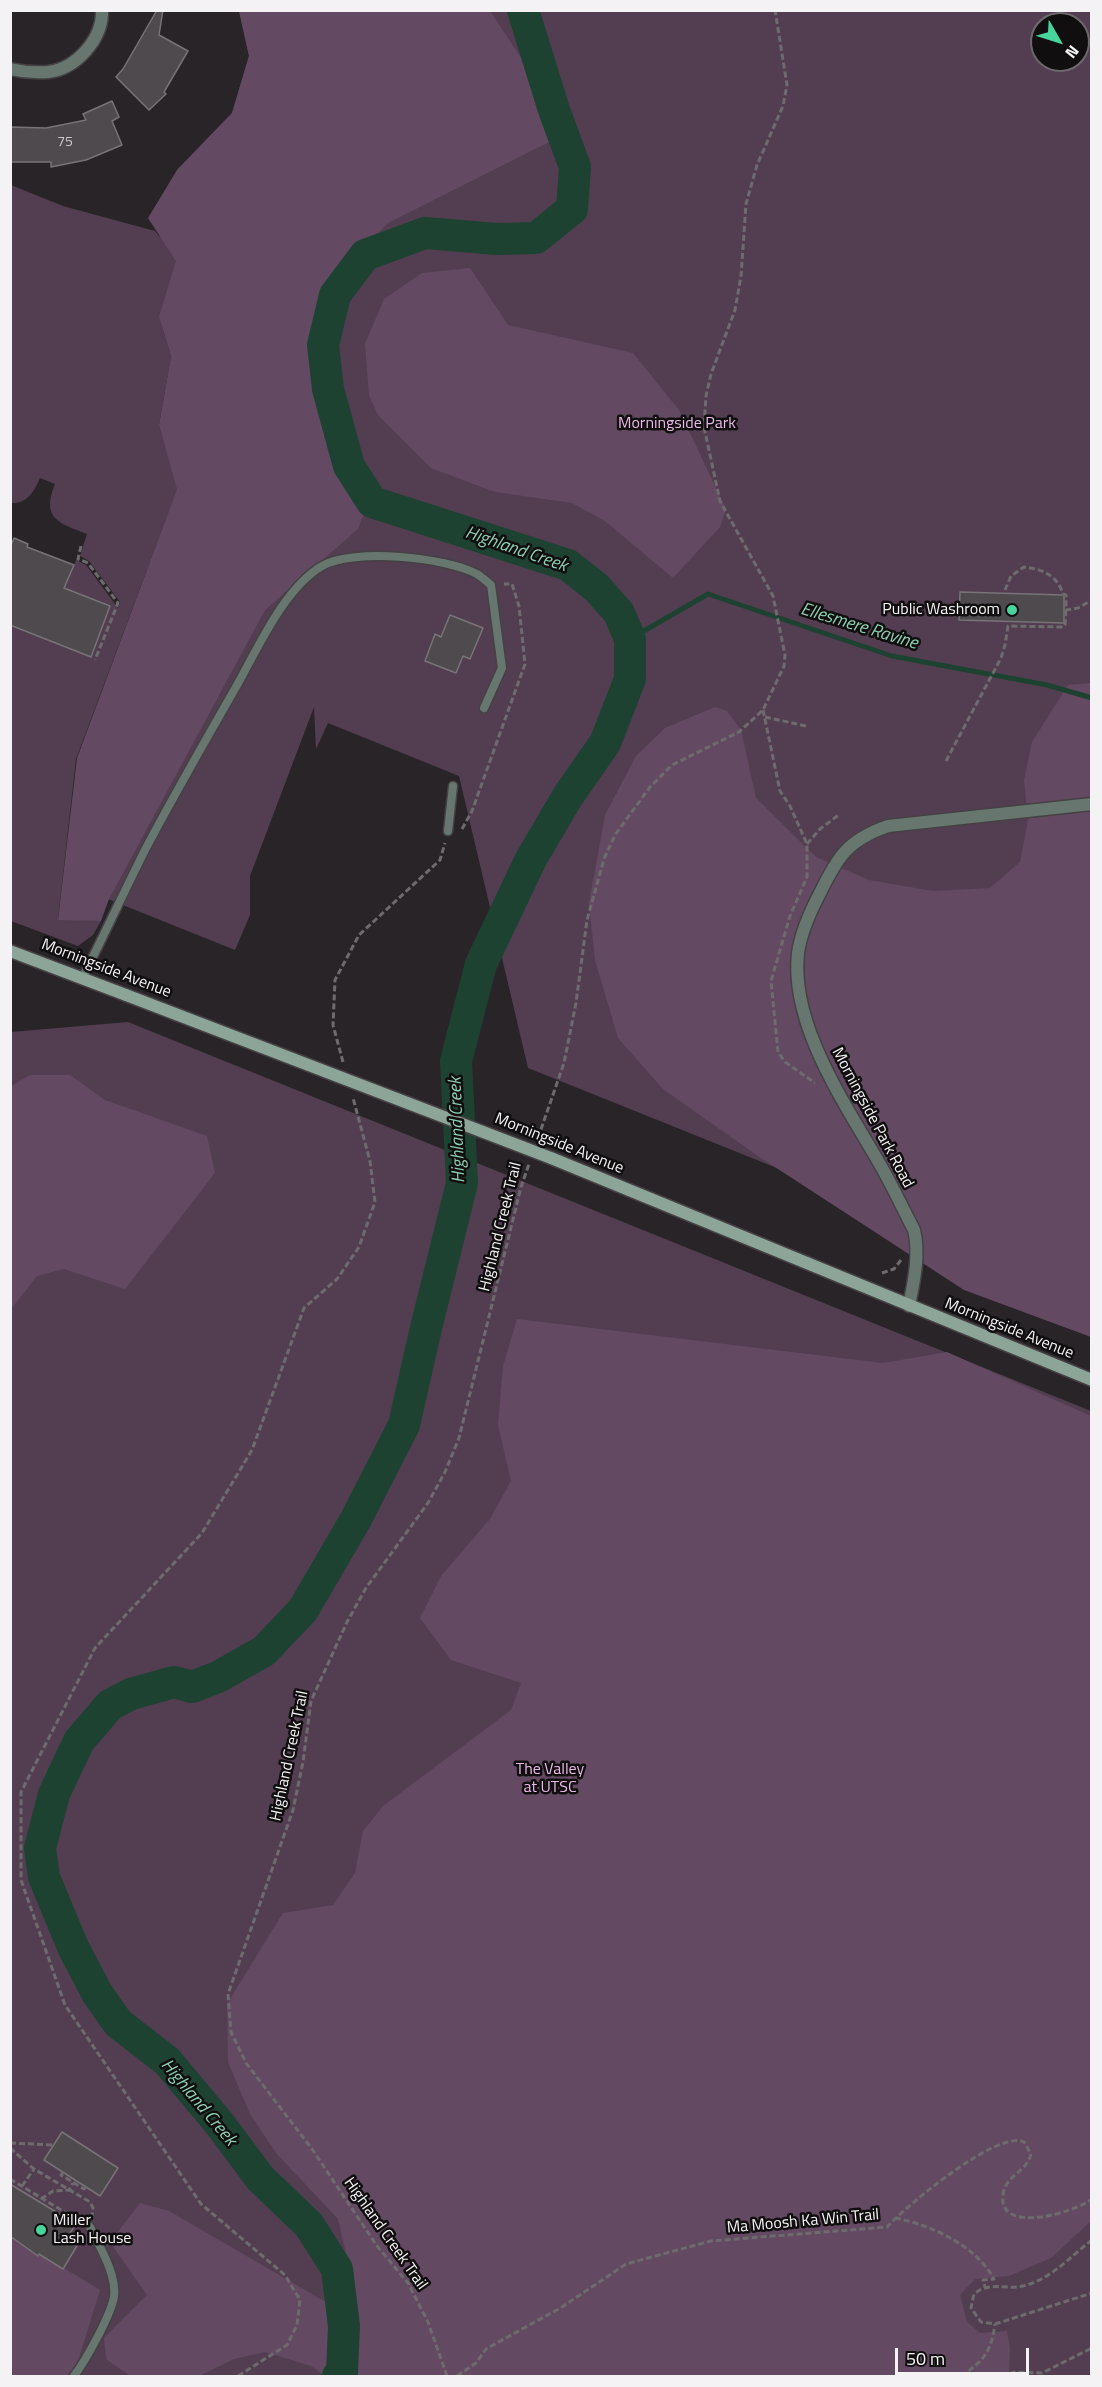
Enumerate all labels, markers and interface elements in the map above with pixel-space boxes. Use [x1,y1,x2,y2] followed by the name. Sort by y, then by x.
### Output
[1030,12,1090,72] north arrow
[1060,40,1085,64] text: N
[57,135,73,151] house number: 75
[618,414,736,434] park label: Morningside Park
[462,522,570,578] water label: Highland Creek
[798,599,920,655] water label: Ellesmere Ravine
[882,600,1000,620] place label: Public Washroom
[1005,603,1019,617] marker: Public Washroom
[38,935,174,1003] street label: Morningside Avenue
[827,1045,917,1191] street label: Morningside Park Road
[445,1077,471,1183] water label: Highland Creek
[492,1109,626,1179] street label: Morningside Avenue
[476,1160,526,1294] street label: Highland Creek Trail
[942,1294,1076,1364] street label: Morningside Avenue
[267,1689,313,1823] street label: Highland Creek Trail
[516,1760,584,1798] park label: The Valley at UTSC
[156,2055,240,2151] water label: Highland Creek
[339,2174,431,2294] street label: Highland Creek Trail
[726,2206,880,2238] street label: Ma Moosh Ka Win Trail
[53,2211,131,2249] place label: Miller Lash House
[34,2223,48,2237] marker: Miller Lash House
[898,2336,1032,2374] scale bar
[906,2345,945,2372] text: 50 m

